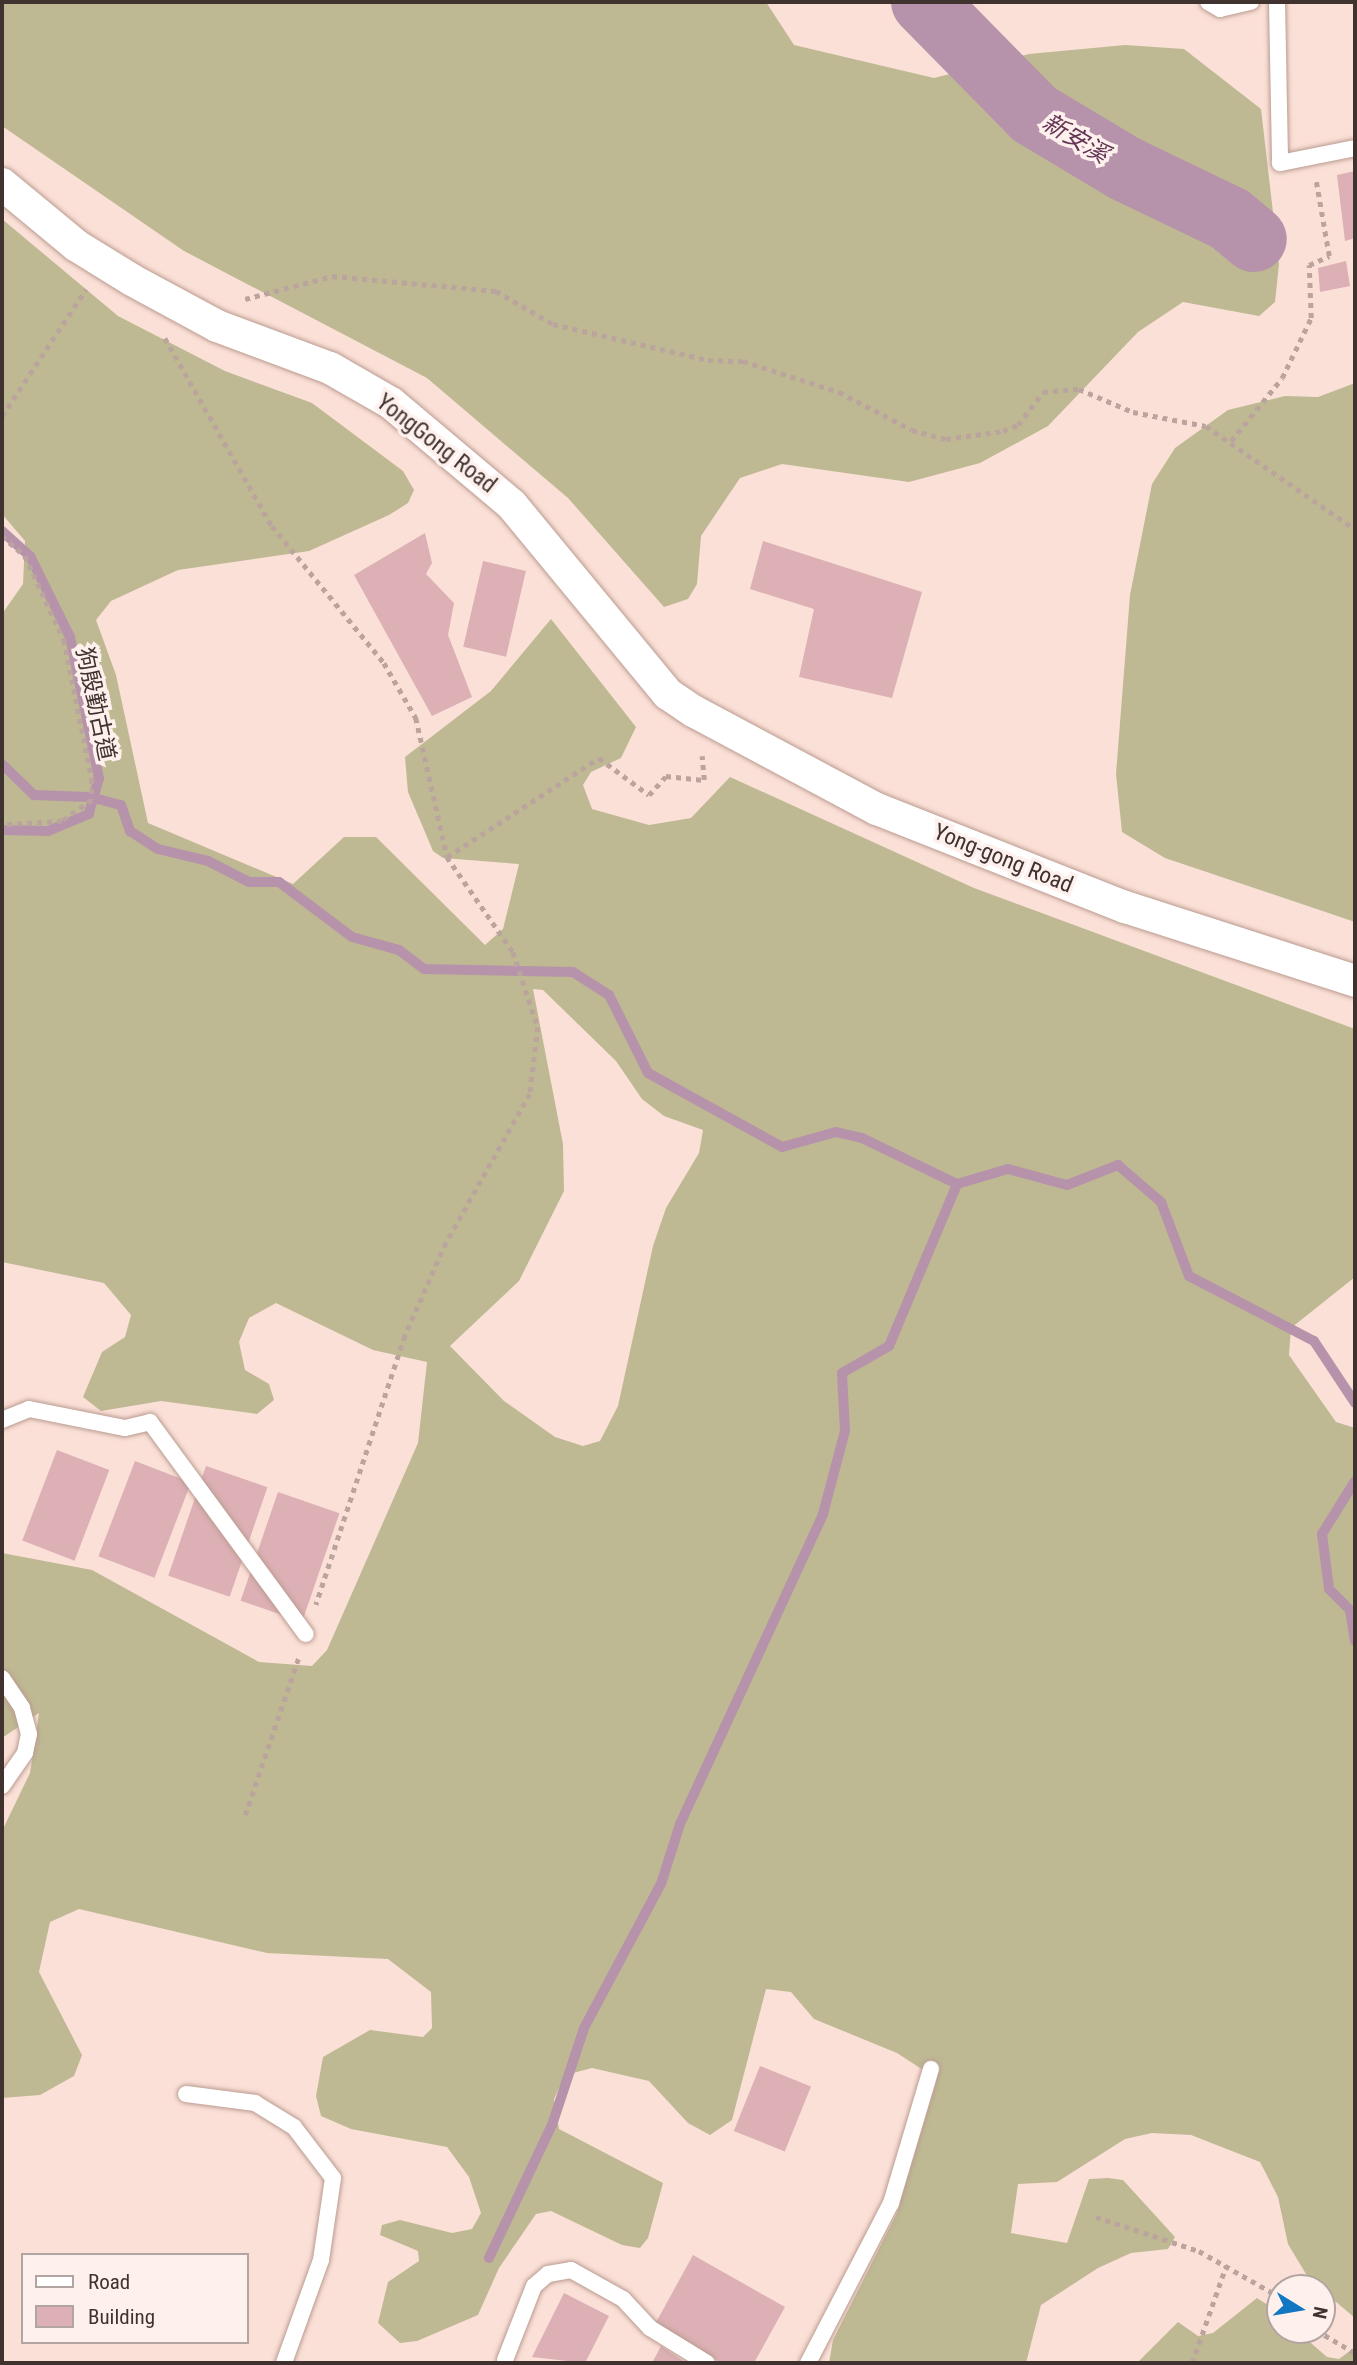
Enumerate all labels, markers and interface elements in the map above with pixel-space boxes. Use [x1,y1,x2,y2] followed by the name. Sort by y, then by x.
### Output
[1037,108,1113,170] water label: 新安溪
[371,389,501,499] street label: YongGong Road
[70,645,120,763] street label: 狗殷勤古道
[929,819,1077,899] street label: Yong-gong Road
[21,2253,248,2344] legend
[88,2270,130,2294] text: Road
[1266,2274,1336,2344] north arrow
[88,2305,155,2329] text: Building
[1308,2305,1333,2321] text: N

